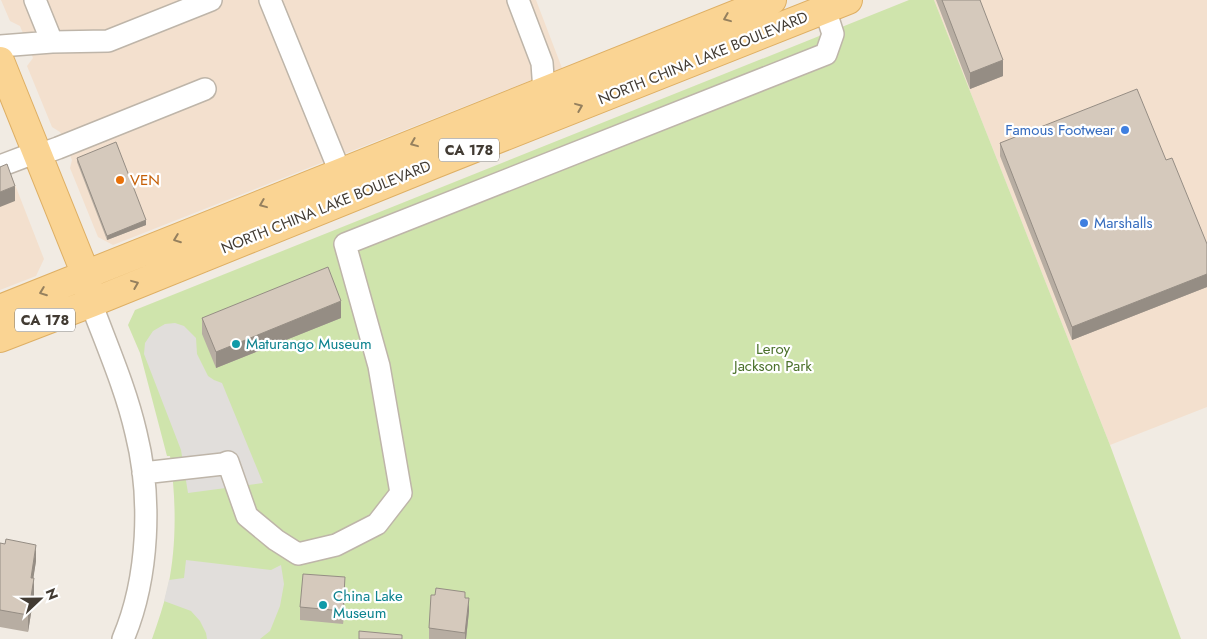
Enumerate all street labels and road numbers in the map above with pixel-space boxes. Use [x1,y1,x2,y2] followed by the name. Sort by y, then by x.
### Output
[595,6,811,110] street label: NORTH CHINA LAKE BOULEVARD
[439,138,499,162] road number: CA 178
[218,155,434,259] street label: NORTH CHINA LAKE BOULEVARD
[15,308,75,332] road number: CA 178

